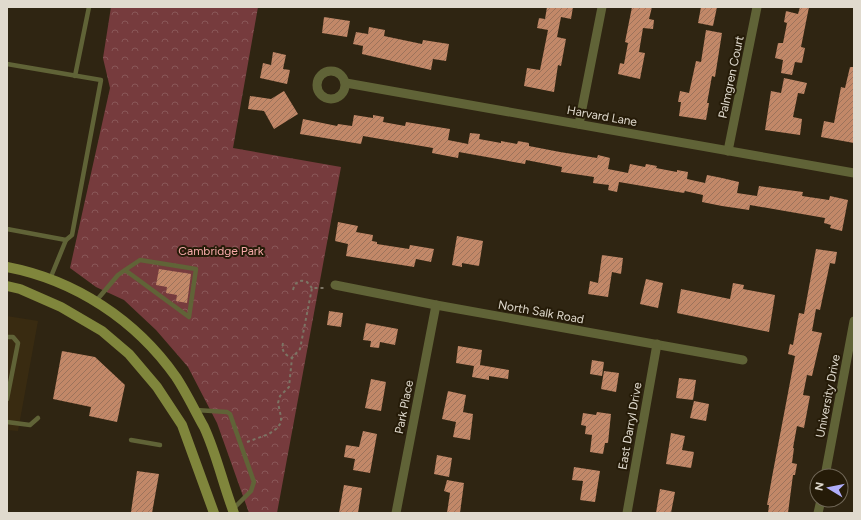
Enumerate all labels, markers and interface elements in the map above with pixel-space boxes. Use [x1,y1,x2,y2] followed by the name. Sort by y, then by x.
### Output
[715,34,747,120] street label: Palmgren Court
[566,103,639,129] street label: Harvard Lane
[178,244,264,258] park label: Cambridge Park
[497,298,585,326] street label: North Salk Road
[813,353,843,439] street label: University Drive
[392,378,416,435] street label: Park Place
[615,381,645,471] street label: East Darryl Drive
[809,468,849,508] north arrow
[813,481,827,492] text: N

